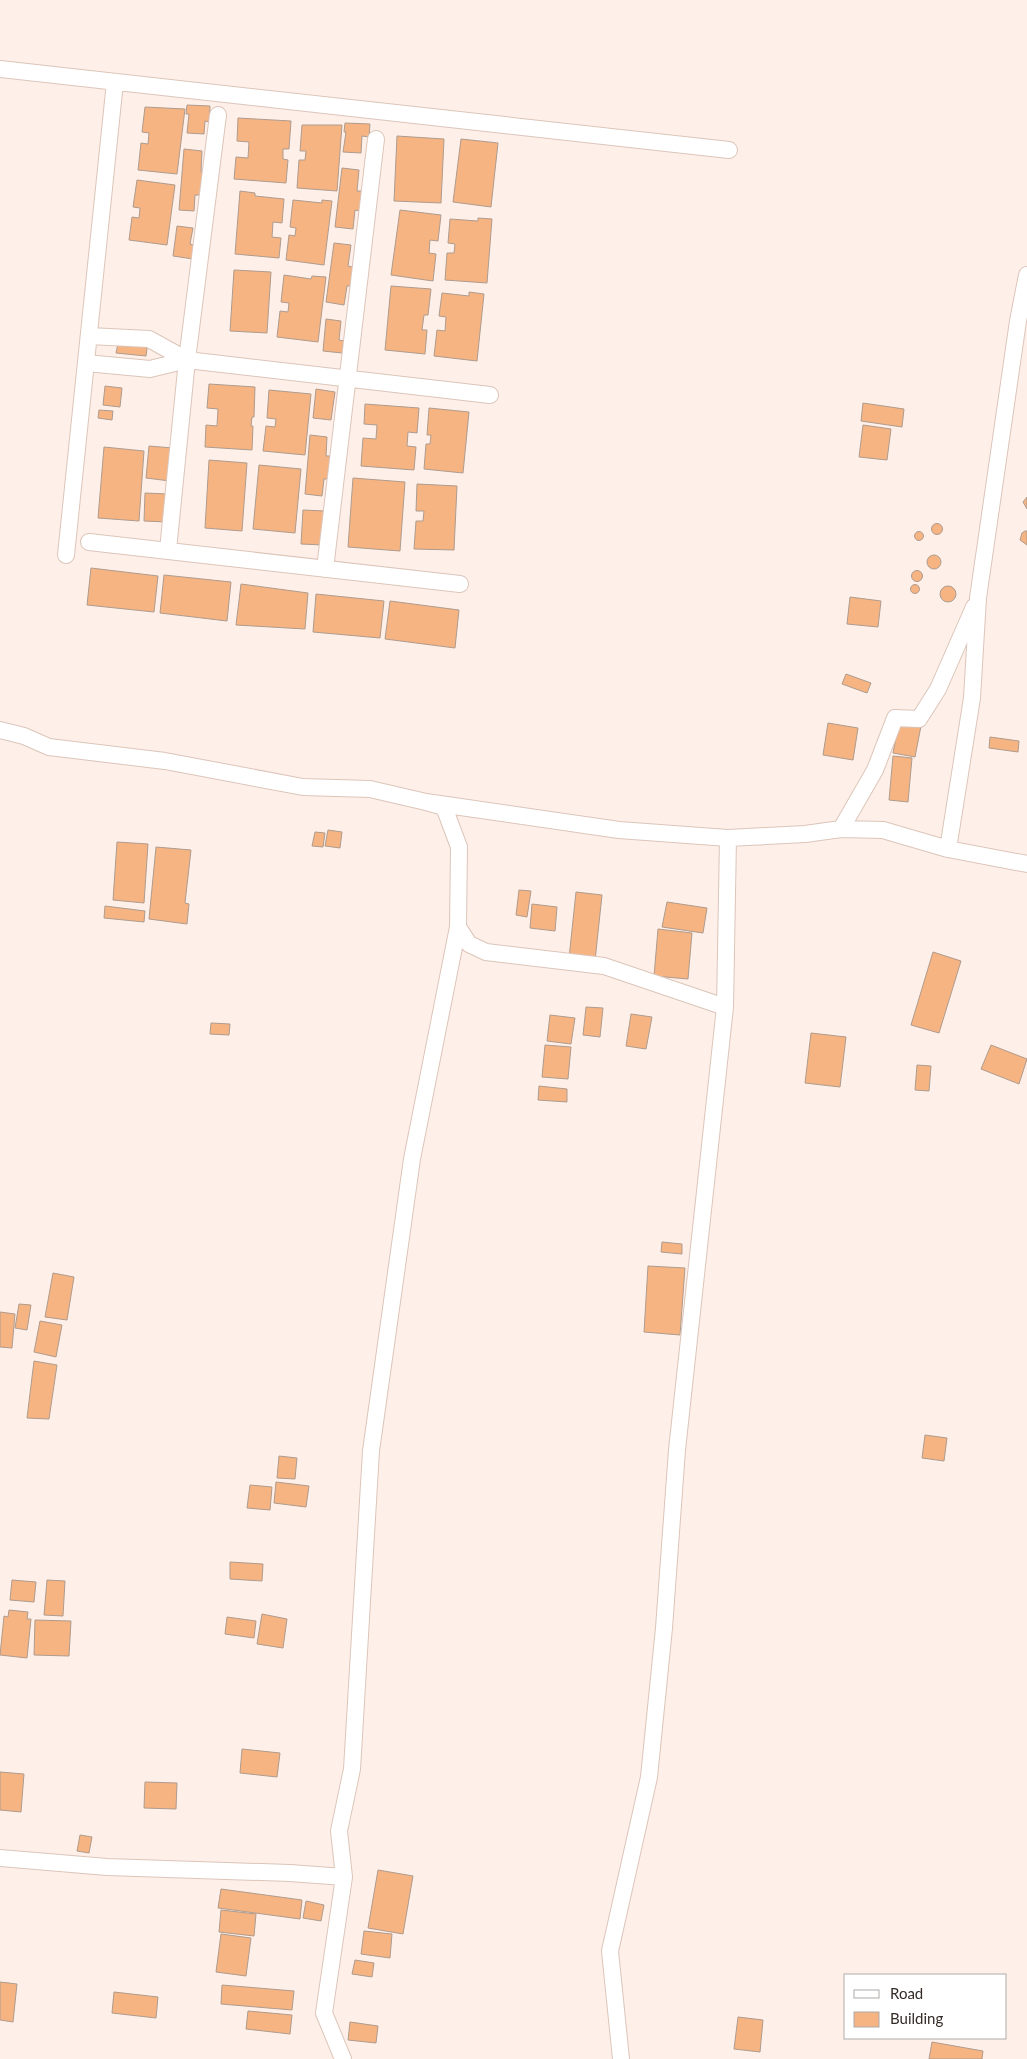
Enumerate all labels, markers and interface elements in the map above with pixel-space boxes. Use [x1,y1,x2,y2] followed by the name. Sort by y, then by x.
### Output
[844,1974,1007,2039] legend
[890,1984,923,2002] text: Road
[890,2009,943,2027] text: Building

